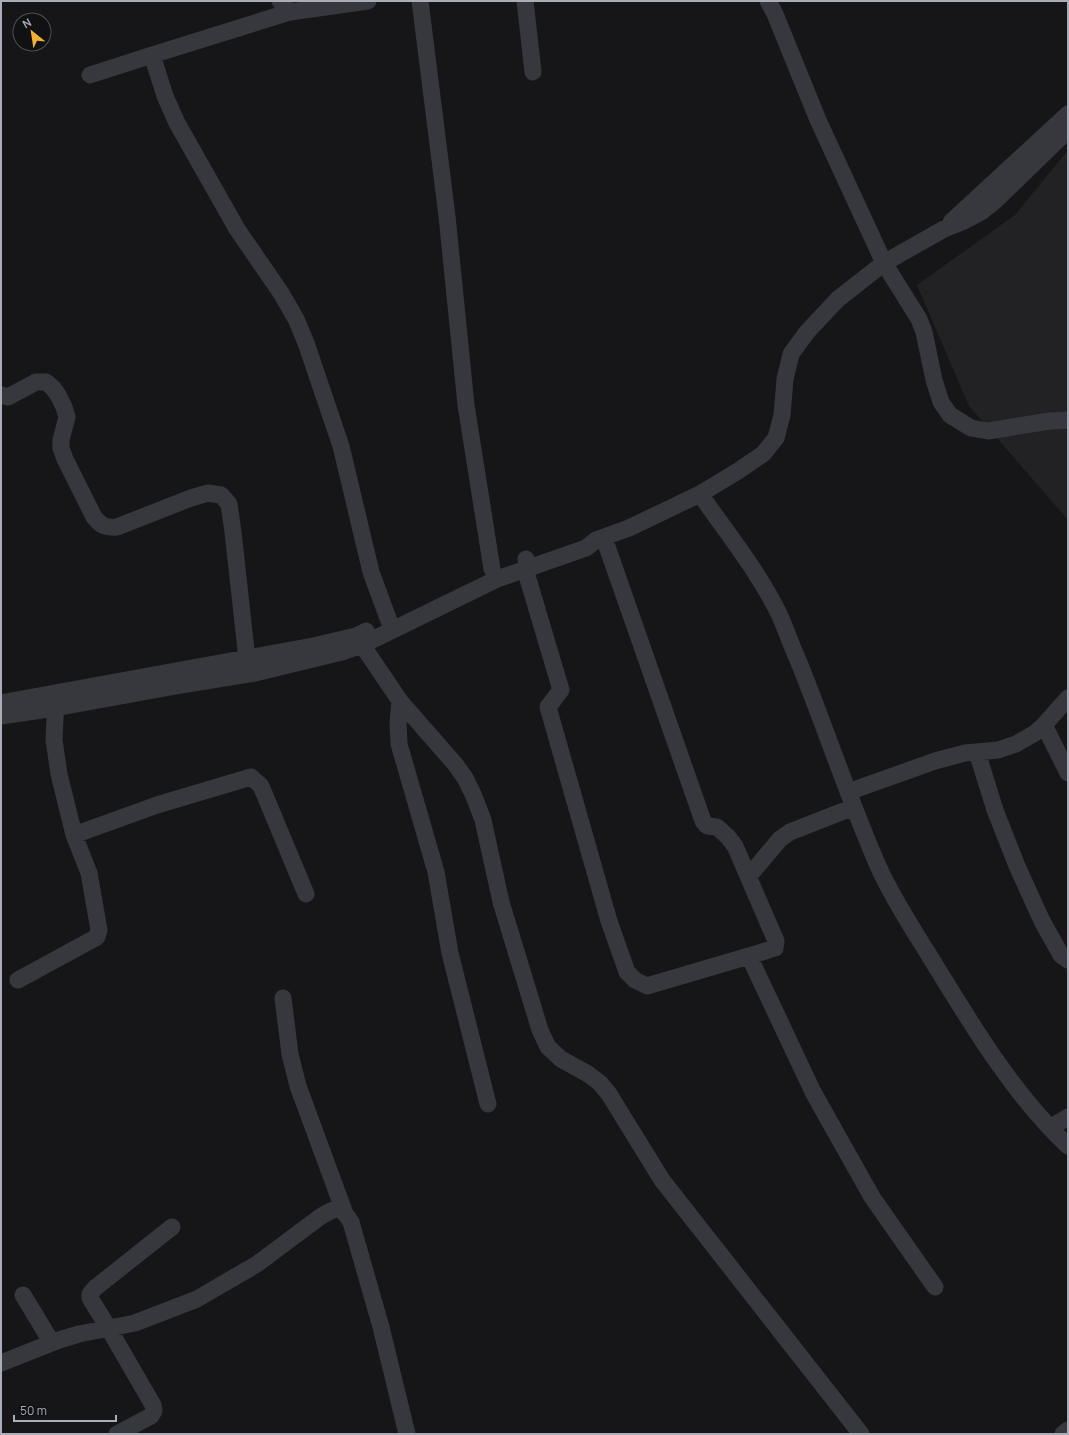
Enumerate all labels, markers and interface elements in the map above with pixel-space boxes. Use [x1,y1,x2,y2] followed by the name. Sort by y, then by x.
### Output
[12,12,52,52] north arrow
[20,14,34,31] text: N
[14,1397,116,1423] scale bar
[20,1402,47,1419] text: 50 m

